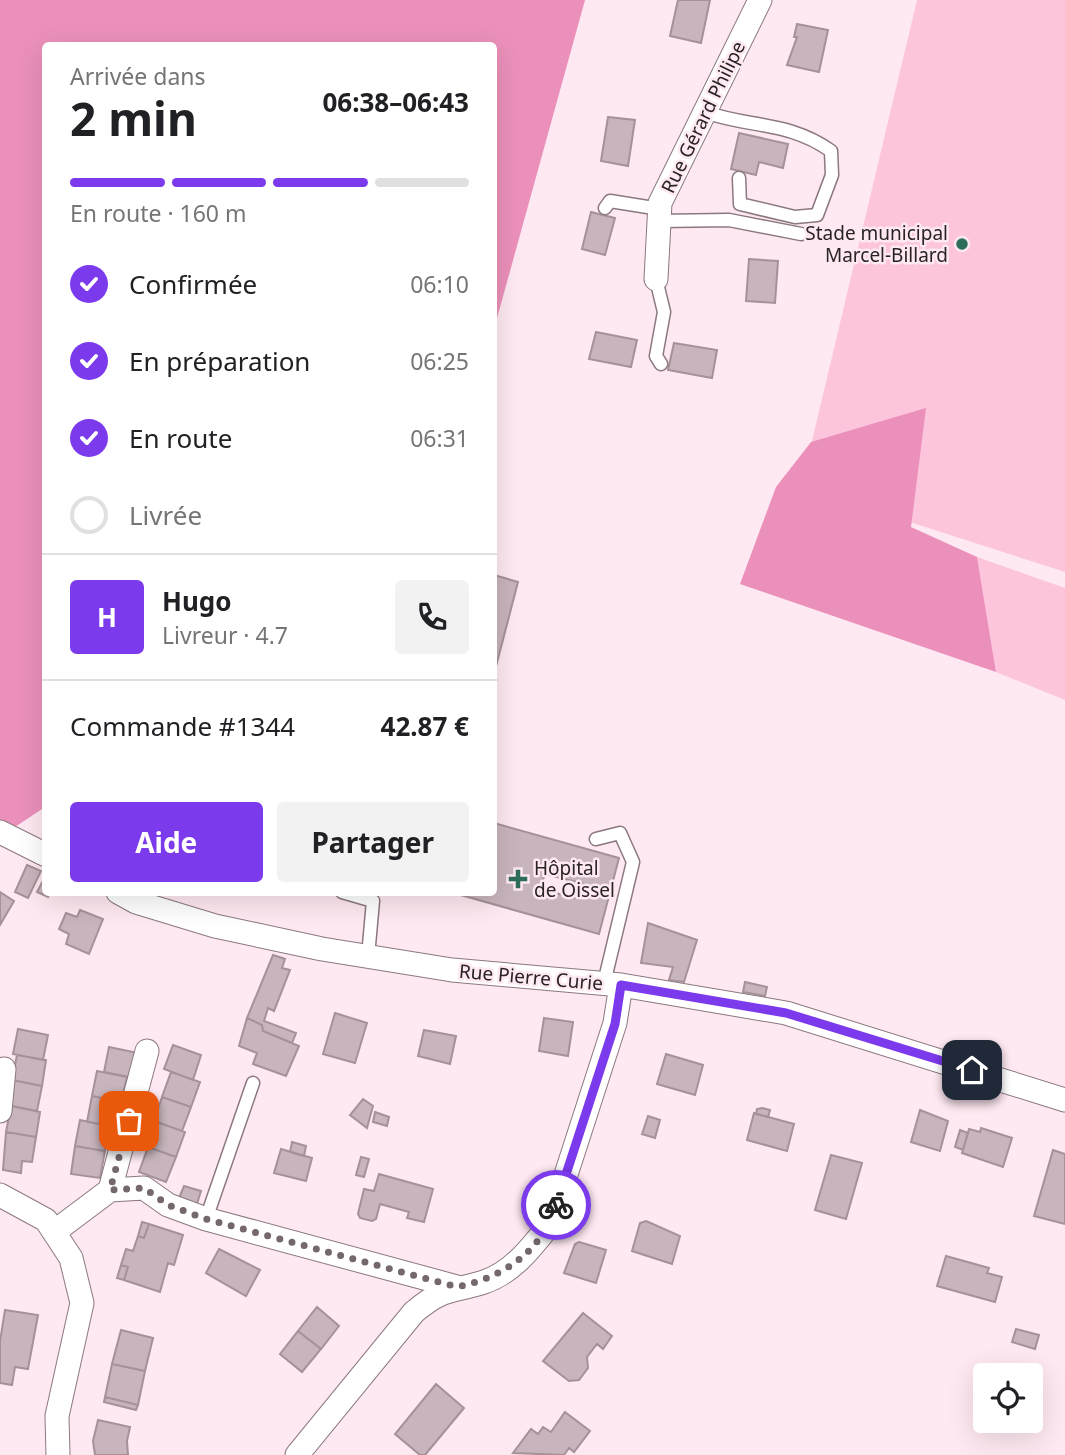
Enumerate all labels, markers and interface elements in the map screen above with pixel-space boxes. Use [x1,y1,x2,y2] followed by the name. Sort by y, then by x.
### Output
[655,37,751,197] street label: Rue Gérard Philipe
[70,60,206,92] text: Arrivée dans
[322,84,469,120] text: 06:38–06:43
[70,87,197,149] text: 2 min
[70,197,247,229] text: En route · 160 m
[805,220,948,268] place label: Stade municipal Marcel-Billard
[954,236,970,252] marker: Stade municipal Marcel-Billard
[70,265,108,303] icon: check
[129,266,257,302] text: Confirmée
[410,268,469,300] text: 06:10
[70,342,108,380] icon: check
[129,343,310,379] text: En préparation
[410,345,469,377] text: 06:25
[70,419,108,457] icon: check
[129,420,232,456] text: En route
[410,422,469,454] text: 06:31
[129,497,202,533] text: Livrée
[395,580,469,654] button: phone
[162,583,231,619] text: Hugo
[97,599,117,635] text: H
[162,619,288,651] text: Livreur · 4.7
[70,708,295,744] text: Commande #1344
[381,708,469,744] text: 42.87 €
[70,802,263,882] button: Aide
[277,802,469,882] button: Partager
[534,855,615,903] place label: Hôpital de Oissel
[508,869,528,889] marker: Hôpital de Oissel
[458,958,604,996] street label: Rue Pierre Curie
[942,1040,1002,1100] pin
[953,1051,991,1089] icon: home
[99,1091,159,1151] pin
[110,1102,148,1140] icon: bag
[521,1170,591,1240] courier
[537,1186,575,1224] icon: bike
[973,1363,1043,1433] map controls
[973,1363,1043,1433] button: locate

